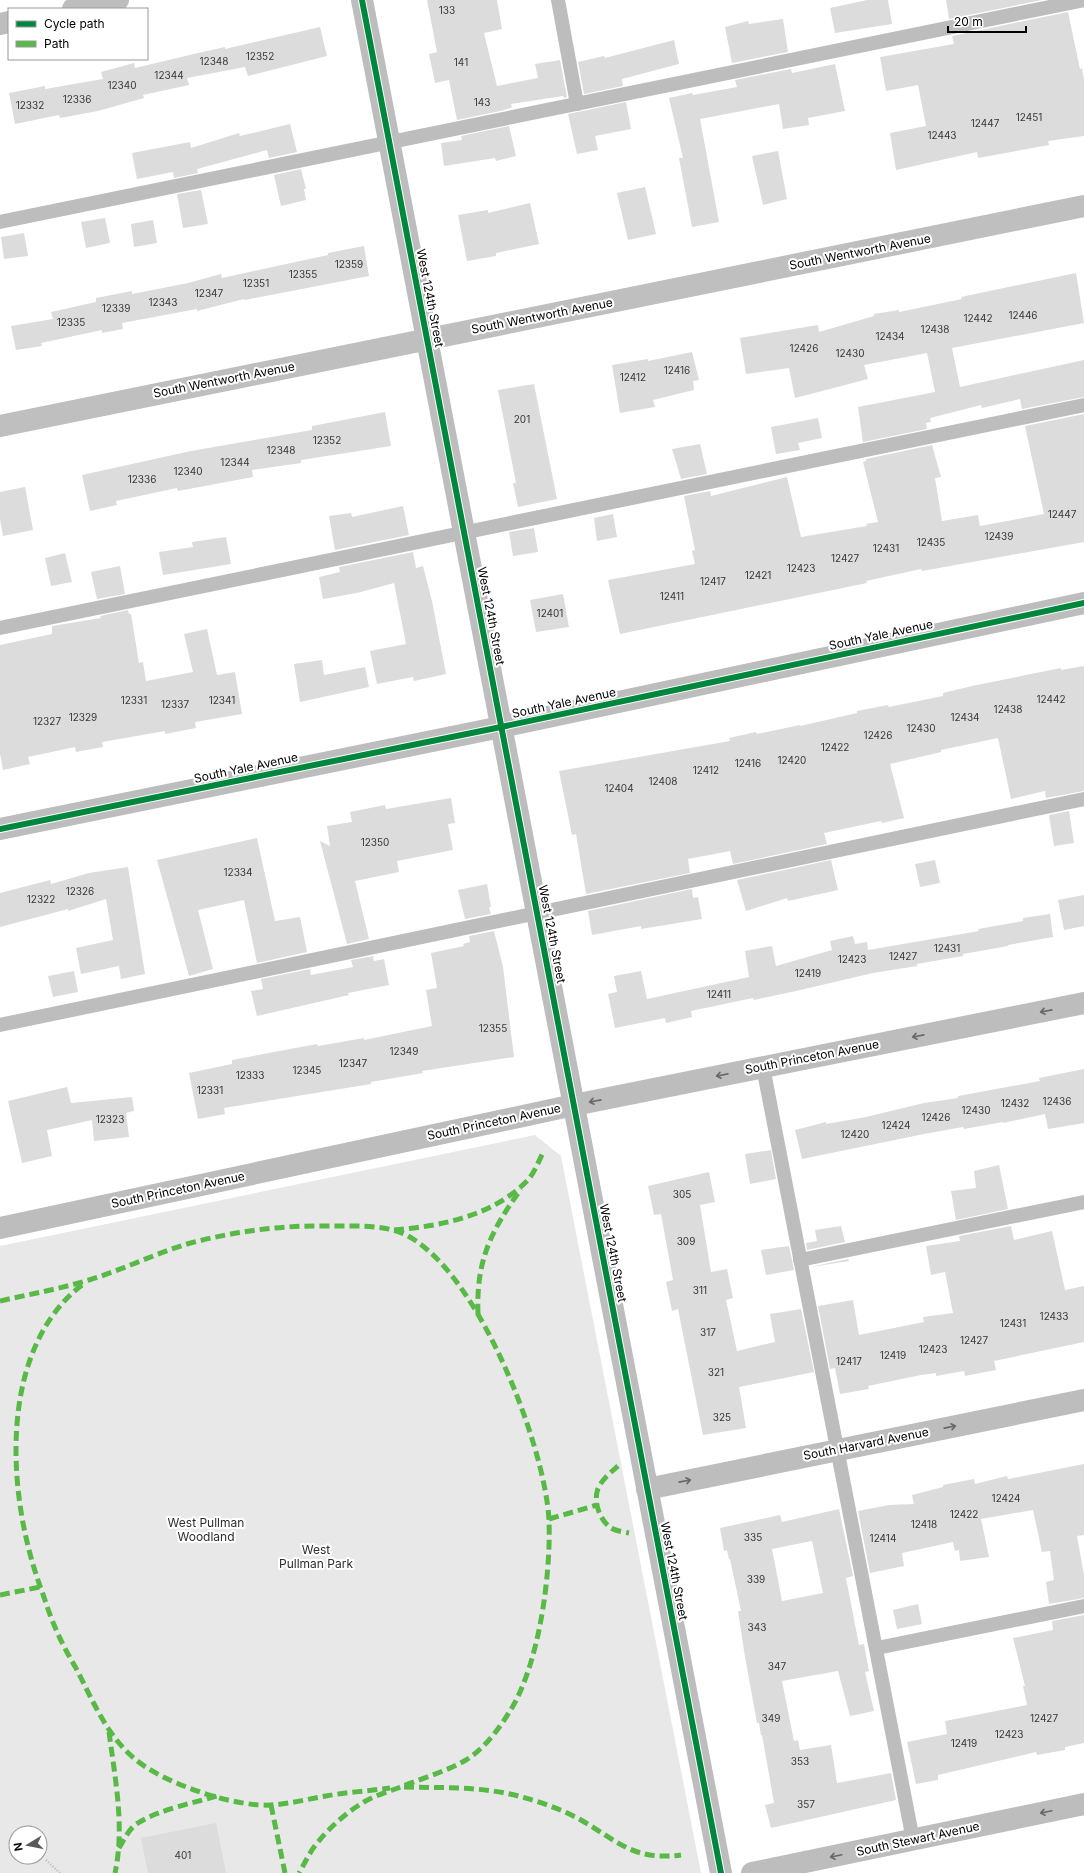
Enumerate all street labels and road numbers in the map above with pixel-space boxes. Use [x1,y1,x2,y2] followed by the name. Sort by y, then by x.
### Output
[788,230,932,273] street label: South Wentworth Avenue
[414,247,447,348] street label: West 124th Street
[470,294,614,337] street label: South Wentworth Avenue
[152,358,296,401] street label: South Wentworth Avenue
[475,565,508,666] street label: West 124th Street
[828,616,934,653] street label: South Yale Avenue
[511,684,617,721] street label: South Yale Avenue
[193,749,299,786] street label: South Yale Avenue
[536,883,569,984] street label: West 124th Street
[744,1036,880,1077] street label: South Princeton Avenue
[426,1100,562,1143] street label: South Princeton Avenue
[110,1168,246,1211] street label: South Princeton Avenue
[597,1202,630,1303] street label: West 124th Street
[802,1424,930,1463] street label: South Harvard Avenue
[658,1520,691,1621] street label: West 124th Street
[855,1818,981,1859] street label: South Stewart Avenue

